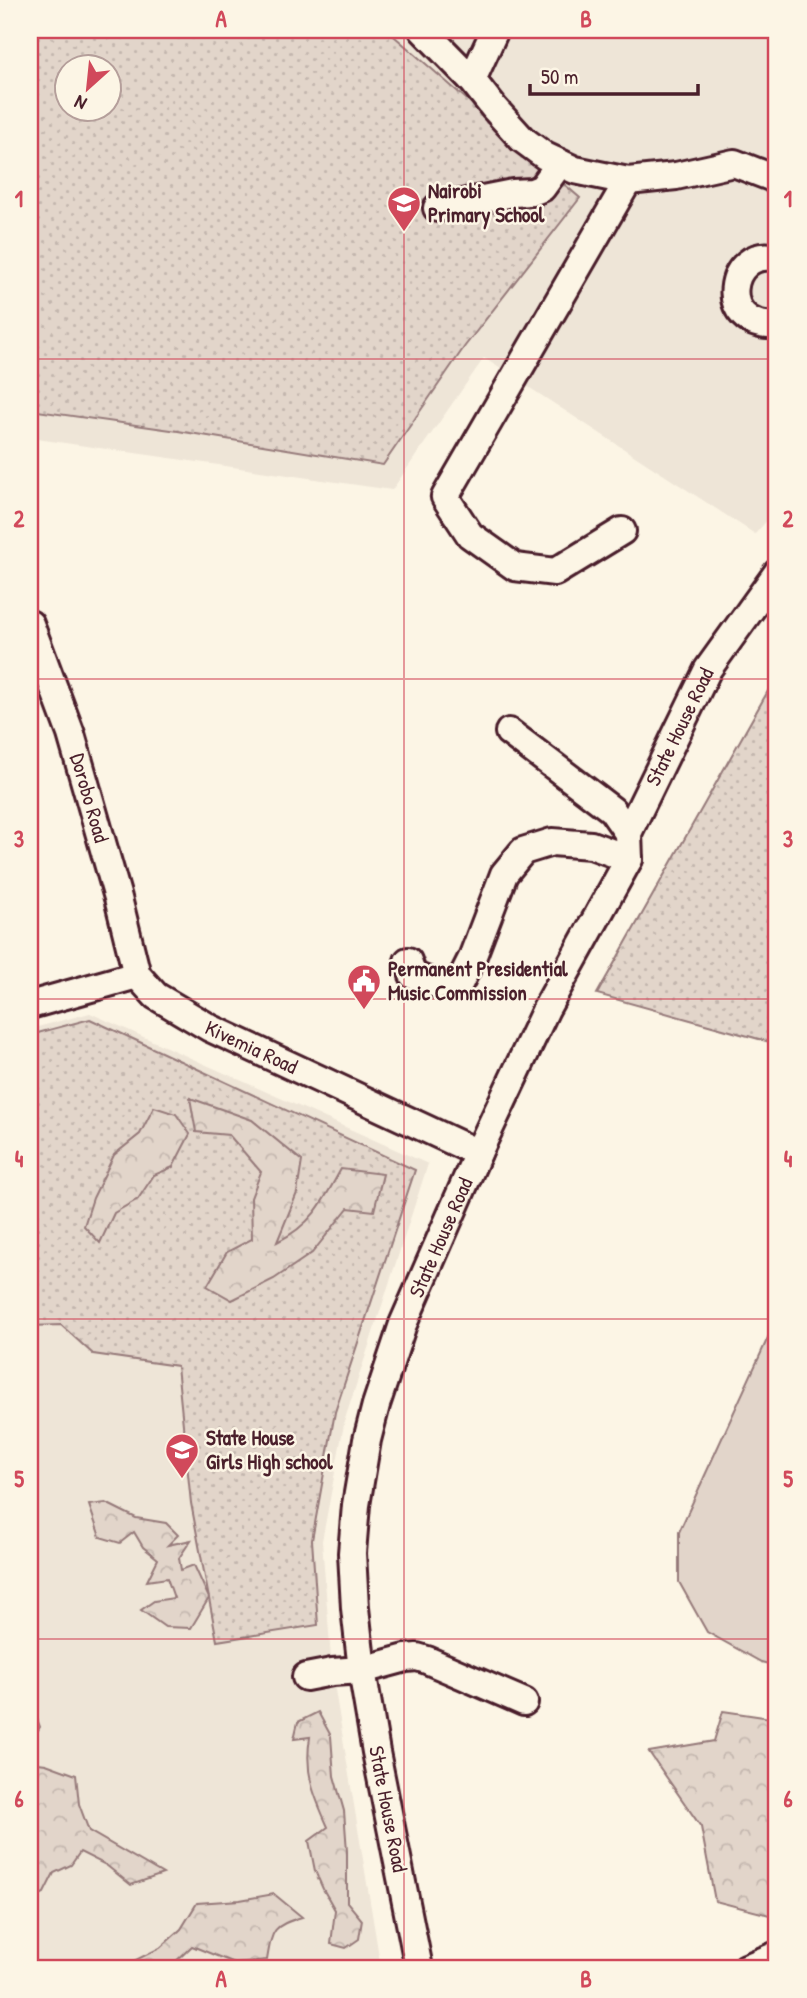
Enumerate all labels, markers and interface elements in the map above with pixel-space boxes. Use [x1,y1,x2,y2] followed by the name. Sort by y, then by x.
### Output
[215,3,227,34] text: A
[580,3,592,34] text: B
[52,52,122,122] north arrow
[530,52,698,96] scale bar
[541,62,578,91] text: 50 m
[70,89,91,117] text: N
[428,176,545,230] place label: Nairobi Primary School
[15,183,23,214] text: 1
[784,183,792,214] text: 1
[385,184,423,233] school or university icon: Nairobi Primary School
[14,503,25,534] text: 2
[783,503,794,534] text: 2
[638,663,720,791] street label: State House Road
[63,750,116,846] street label: Dorobo Road
[14,823,24,854] text: 3
[783,823,793,854] text: 3
[388,954,568,1007] place label: Permanent Presidential Music Commission
[345,962,383,1011] public building icon: Permanent Presidential Music Commission
[201,1013,303,1081] street label: Kivemia Road
[15,1143,24,1174] text: 4
[784,1143,793,1174] text: 4
[402,1173,479,1302] street label: State House Road
[206,1423,333,1477] place label: State House Girls High school
[163,1431,201,1480] school or university icon: State House Girls High school
[14,1463,24,1494] text: 5
[783,1463,793,1494] text: 5
[362,1743,415,1874] street label: State House Road
[14,1783,24,1814] text: 6
[783,1783,793,1814] text: 6
[215,1963,227,1994] text: A
[580,1963,592,1994] text: B

